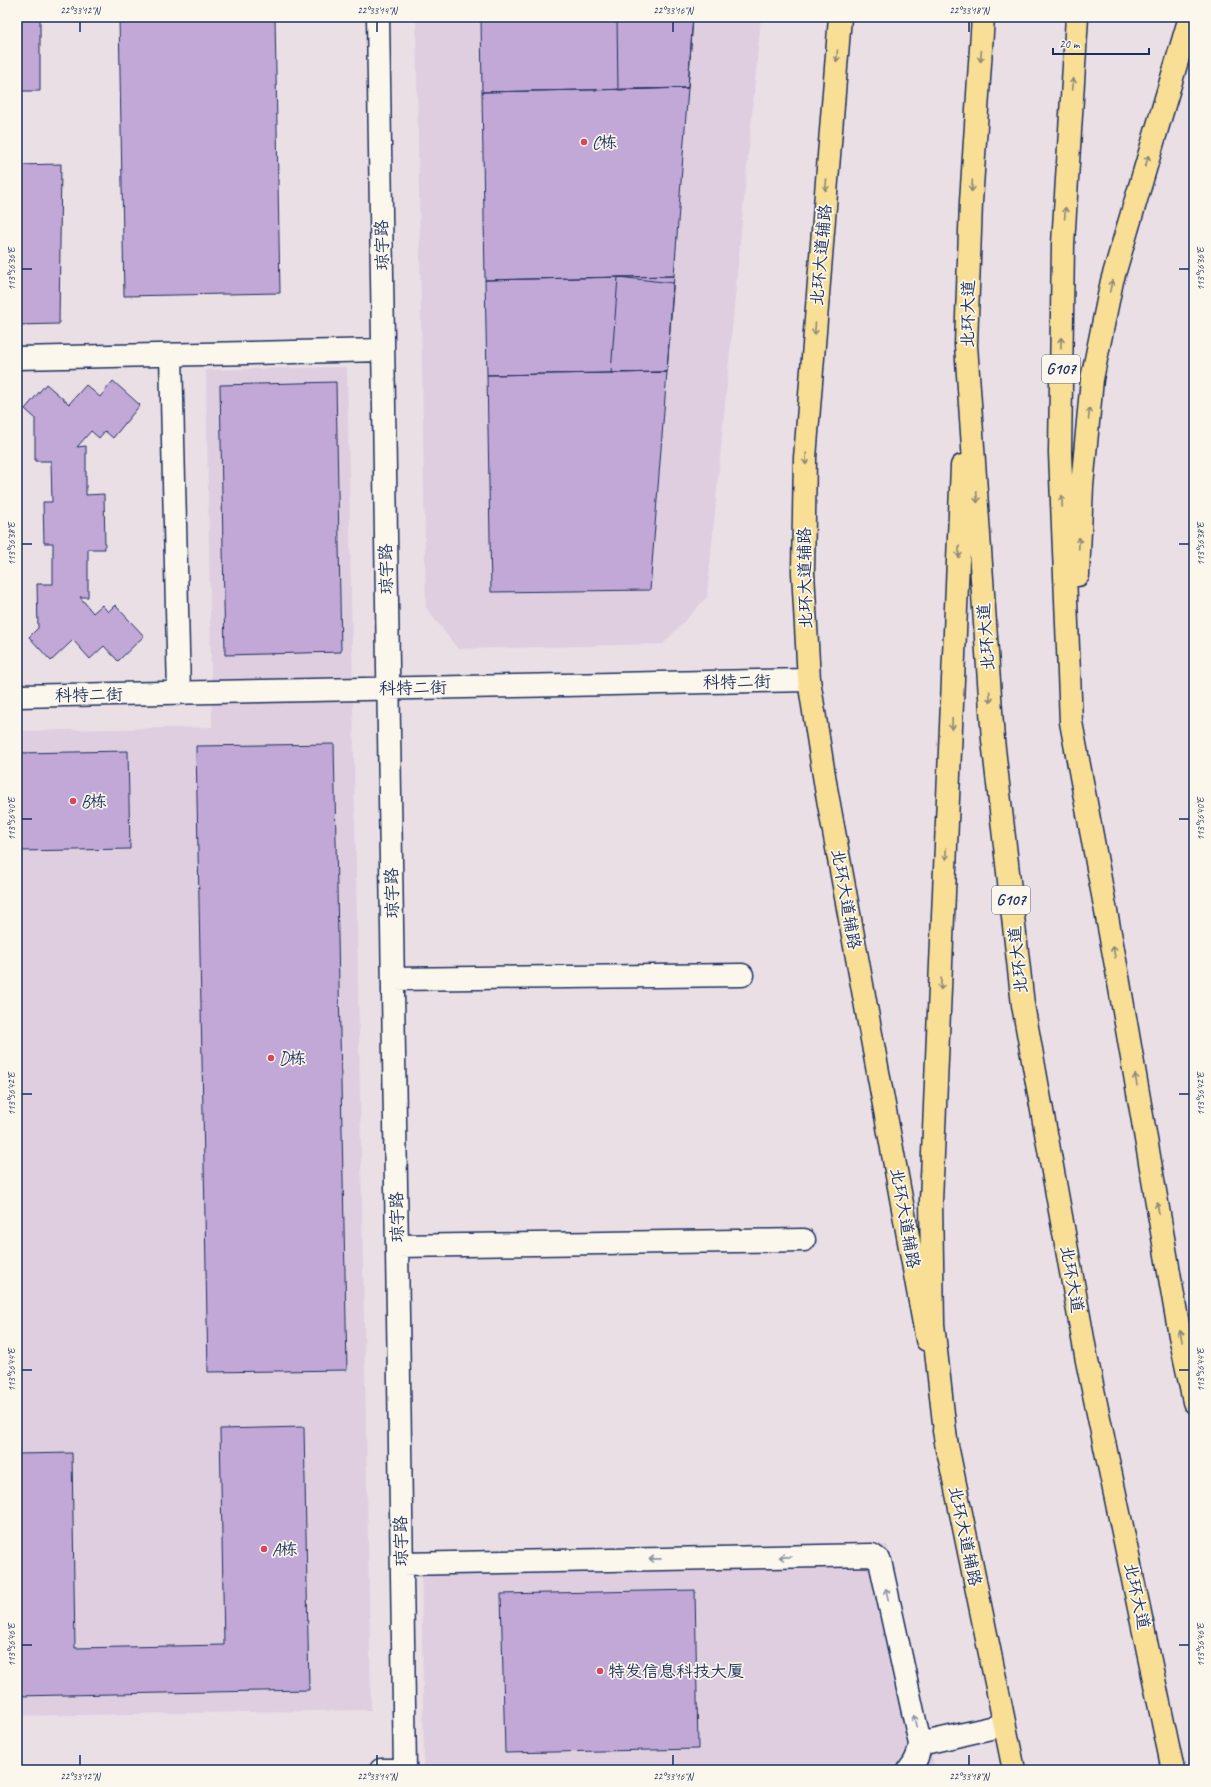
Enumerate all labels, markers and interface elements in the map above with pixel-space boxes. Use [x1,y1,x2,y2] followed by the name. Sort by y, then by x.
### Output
[60,4,102,17] text: 22°33'12"N
[357,4,399,17] text: 22°33'14"N
[653,4,695,17] text: 22°33'16"N
[949,4,991,17] text: 22°33'18"N
[1053,30,1149,56] scale bar
[1059,36,1081,52] text: 20 m
[833,49,840,62] one-way arrow
[977,49,984,62] one-way arrow
[1069,78,1076,91] one-way arrow
[592,132,617,153] place label: C栋
[579,137,589,147] marker: C栋
[1144,155,1151,168] one-way arrow
[823,178,830,191] one-way arrow
[969,179,976,192] one-way arrow
[806,203,836,307] street label: 北环大道辅路
[1061,207,1068,220] one-way arrow
[371,219,393,271] street label: 琼宇路
[5,246,18,291] text: 113°56'36"E
[1194,246,1207,291] text: 113°56'36"E
[957,280,979,348] street label: 北环大道
[1107,280,1115,293] one-way arrow
[811,322,818,335] one-way arrow
[1057,337,1065,350] one-way arrow
[1042,355,1080,383] road number: G107
[1085,408,1092,421] one-way arrow
[802,452,809,465] one-way arrow
[973,490,980,503] one-way arrow
[1058,495,1066,508] one-way arrow
[5,521,18,566] text: 113°56'38"E
[1194,521,1207,566] text: 113°56'38"E
[794,527,816,629] street label: 北环大道辅路
[1075,537,1083,550] one-way arrow
[375,543,397,595] street label: 琼宇路
[955,545,963,558] one-way arrow
[973,602,999,672] street label: 北环大道
[703,671,771,693] street label: 科特二街
[379,677,447,699] street label: 科特二街
[55,684,123,706] street label: 科特二街
[987,690,994,703] one-way arrow
[948,717,956,730] one-way arrow
[81,791,107,812] place label: B栋
[5,796,18,841] text: 113°56'40"E
[68,796,78,806] marker: B栋
[1194,796,1207,841] text: 113°56'40"E
[827,847,865,951] street label: 北环大道辅路
[943,847,950,860] one-way arrow
[381,867,403,919] street label: 琼宇路
[992,886,1030,914] road number: G107
[1004,925,1032,995] street label: 北环大道
[1109,946,1117,959] one-way arrow
[937,977,944,990] one-way arrow
[279,1048,306,1069] place label: D栋
[266,1053,276,1063] marker: D栋
[5,1071,18,1116] text: 113°56'42"E
[1194,1071,1207,1116] text: 113°56'42"E
[1132,1074,1140,1087] one-way arrow
[886,1166,924,1270] street label: 北环大道辅路
[386,1191,408,1243] street label: 琼宇路
[1154,1202,1162,1215] one-way arrow
[1056,1244,1088,1314] street label: 北环大道
[1176,1330,1184,1343] one-way arrow
[5,1347,18,1392] text: 113°56'44"E
[1194,1347,1207,1392] text: 113°56'44"E
[944,1484,986,1588] street label: 北环大道辅路
[390,1515,412,1567] street label: 琼宇路
[272,1539,298,1560] place label: A栋
[259,1544,269,1554] marker: A栋
[779,1553,792,1561] one-way arrow
[649,1555,662,1563] one-way arrow
[1120,1561,1154,1631] street label: 北环大道
[882,1588,890,1601] one-way arrow
[5,1622,18,1667] text: 113°56'46"E
[1194,1622,1207,1667] text: 113°56'46"E
[608,1661,744,1682] place label: 特发信息科技大厦
[595,1666,605,1676] marker: 特发信息科技大厦
[910,1715,918,1728] one-way arrow
[60,1770,102,1783] text: 22°33'12"N
[357,1770,399,1783] text: 22°33'14"N
[653,1770,695,1783] text: 22°33'16"N
[949,1770,991,1783] text: 22°33'18"N

